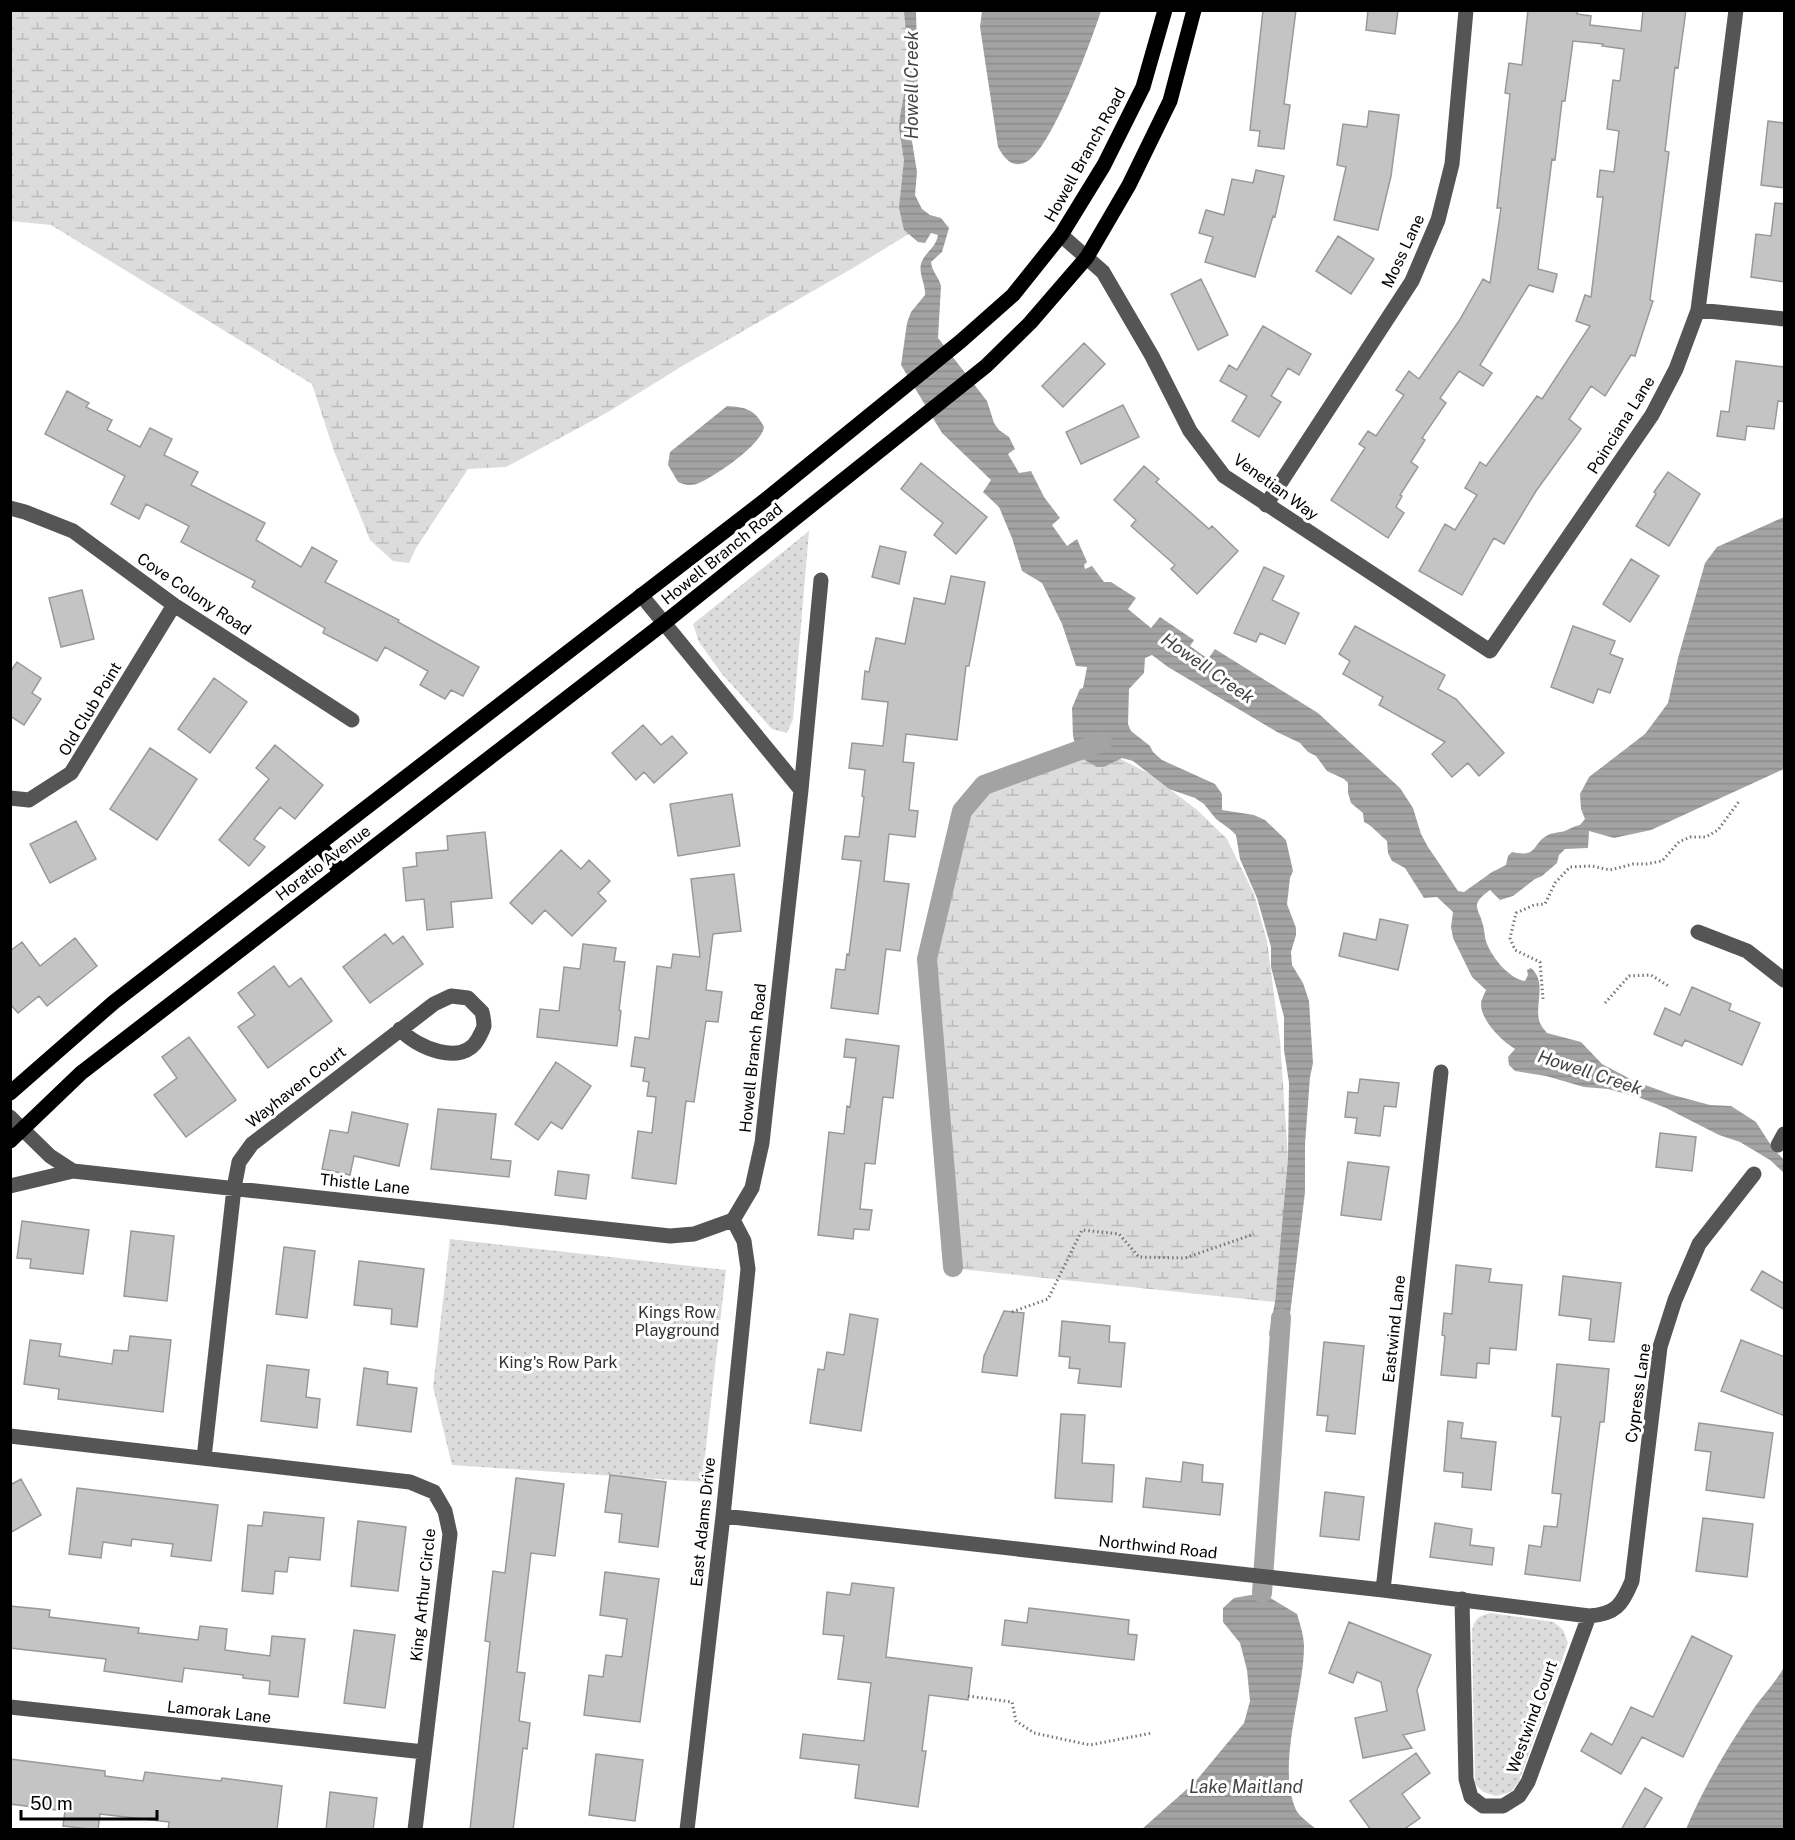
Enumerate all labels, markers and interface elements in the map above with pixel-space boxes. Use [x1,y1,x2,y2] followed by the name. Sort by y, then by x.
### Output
[901,30,922,139] water label: Howell Creek
[1040,85,1130,225] street label: Howell Branch Road
[1378,211,1428,291] street label: Moss Lane
[1583,373,1659,477] street label: Poinciana Lane
[1230,450,1323,524] street label: Venetian Way
[658,499,786,609] street label: Howell Branch Road
[133,549,255,639] street label: Cove Colony Road
[1158,628,1259,708] water label: Howell Creek
[55,659,125,759] street label: Old Club Point
[272,821,374,905] street label: Horatio Avenue
[736,982,770,1134] street label: Howell Branch Road
[242,1042,350,1132] street label: Wayhaven Court
[1535,1045,1645,1099] water label: Howell Creek
[319,1170,411,1198] street label: Thistle Lane
[1379,1274,1409,1384] street label: Eastwind Lane
[634,1303,720,1340] park label: Kings Row Playground
[1622,1342,1654,1444] street label: Cypress Lane
[499,1353,617,1372] park label: King's Row Park
[687,1456,719,1588] street label: East Adams Drive
[407,1528,439,1662] street label: King Arthur Circle
[1098,1531,1218,1563] street label: Northwind Road
[1503,1658,1561,1776] street label: Westwind Court
[166,1697,272,1727] street label: Lamorak Lane
[1189,1776,1304,1797] water label: Lake Maitland
[21,1783,158,1821] scale bar
[30,1793,73,1814] text: 50 m

